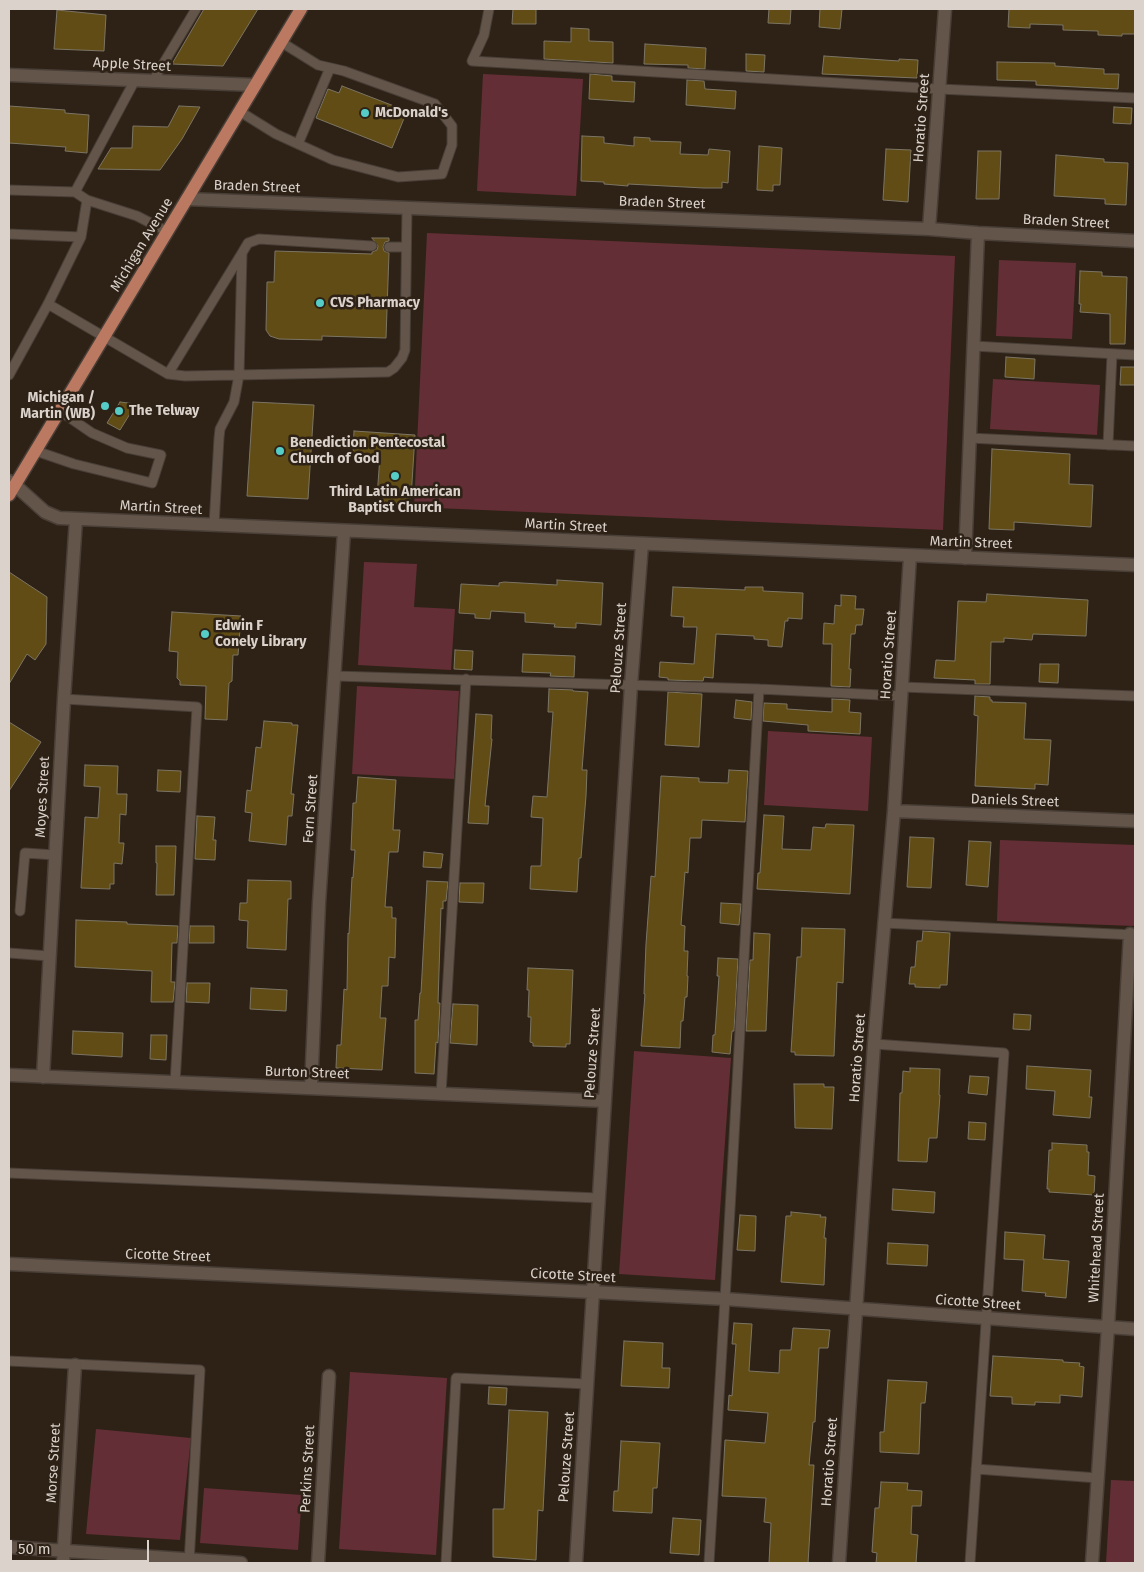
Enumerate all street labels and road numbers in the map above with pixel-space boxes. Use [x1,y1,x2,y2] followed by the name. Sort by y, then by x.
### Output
[93,55,171,75] street label: Apple Street
[911,73,933,163] street label: Horatio Street
[213,177,301,197] street label: Braden Street
[618,193,706,213] street label: Braden Street
[107,195,177,295] street label: Michigan Avenue
[1022,211,1110,233] street label: Braden Street
[119,497,203,519] street label: Martin Street
[524,515,608,537] street label: Martin Street
[929,533,1013,553] street label: Martin Street
[607,602,631,694] street label: Pelouze Street
[878,610,900,700] street label: Horatio Street
[32,756,54,838] street label: Moyes Street
[300,774,322,844] street label: Fern Street
[970,791,1060,811] street label: Daniels Street
[581,1007,605,1099] street label: Pelouze Street
[847,1013,869,1103] street label: Horatio Street
[264,1063,350,1083] street label: Burton Street
[1086,1193,1108,1303] street label: Whitehead Street
[125,1246,211,1266] street label: Cicotte Street
[530,1265,616,1287] street label: Cicotte Street
[935,1292,1021,1314] street label: Cicotte Street
[555,1411,579,1503] street label: Pelouze Street
[819,1417,841,1507] street label: Horatio Street
[44,1423,64,1503] street label: Morse Street
[297,1424,319,1514] street label: Perkins Street

